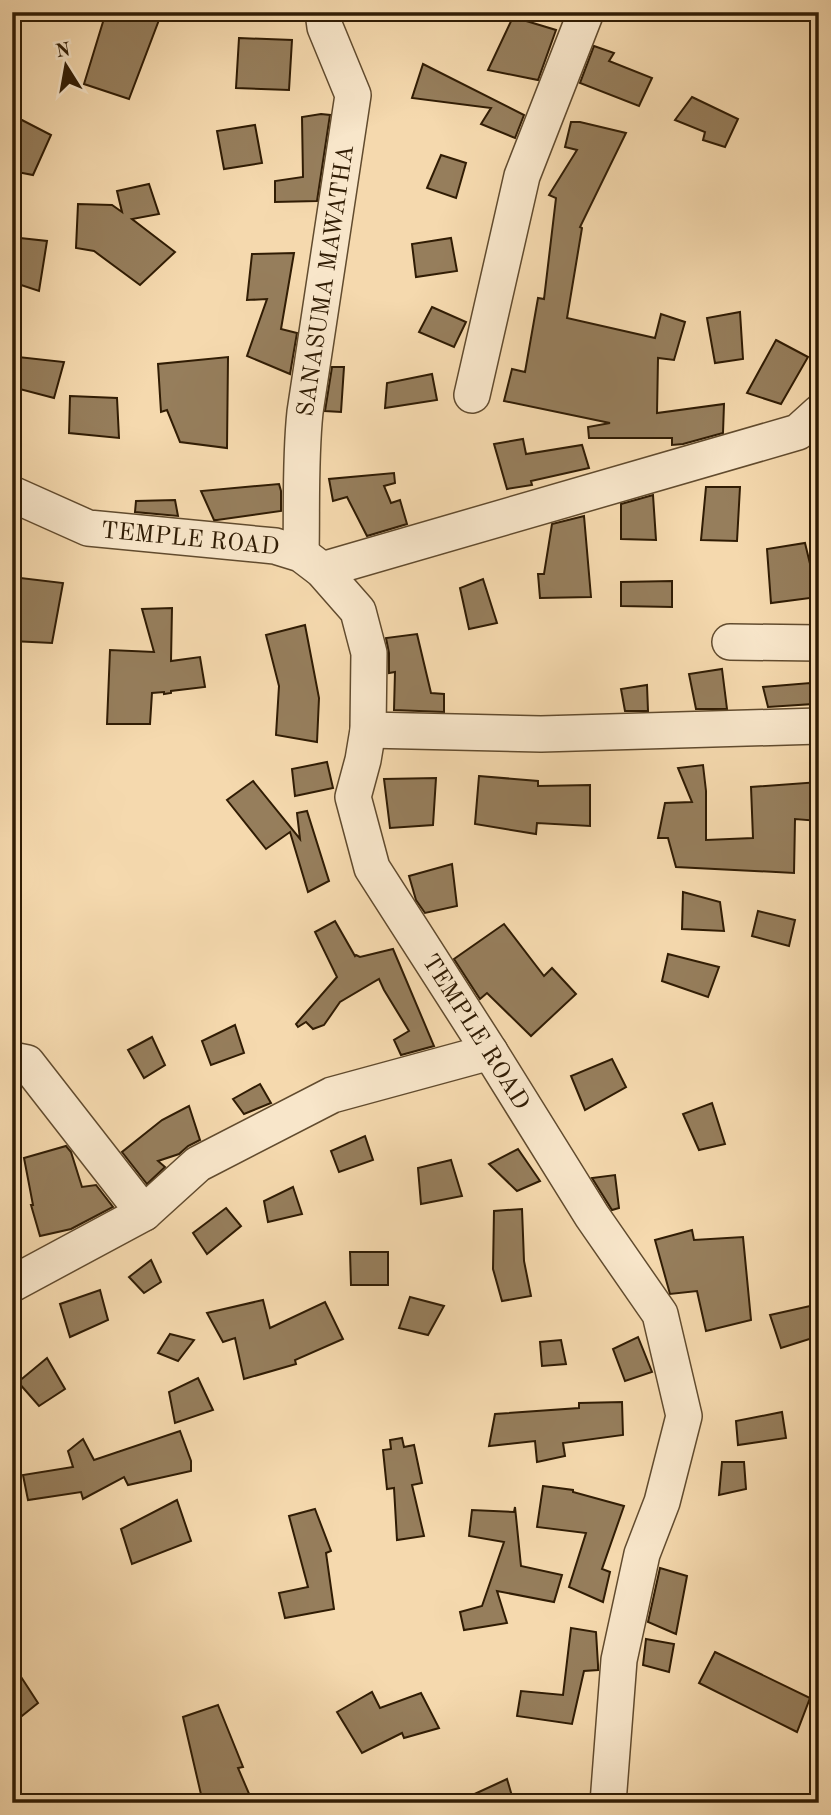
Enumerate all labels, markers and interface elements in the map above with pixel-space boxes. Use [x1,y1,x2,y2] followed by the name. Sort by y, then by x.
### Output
[32,32,102,102] north arrow
[54,41,73,62] text: N
[294,143,359,418] street label: SANASUMA MAWATHA
[100,519,280,560] street label: TEMPLE ROAD
[417,951,533,1115] street label: TEMPLE ROAD

